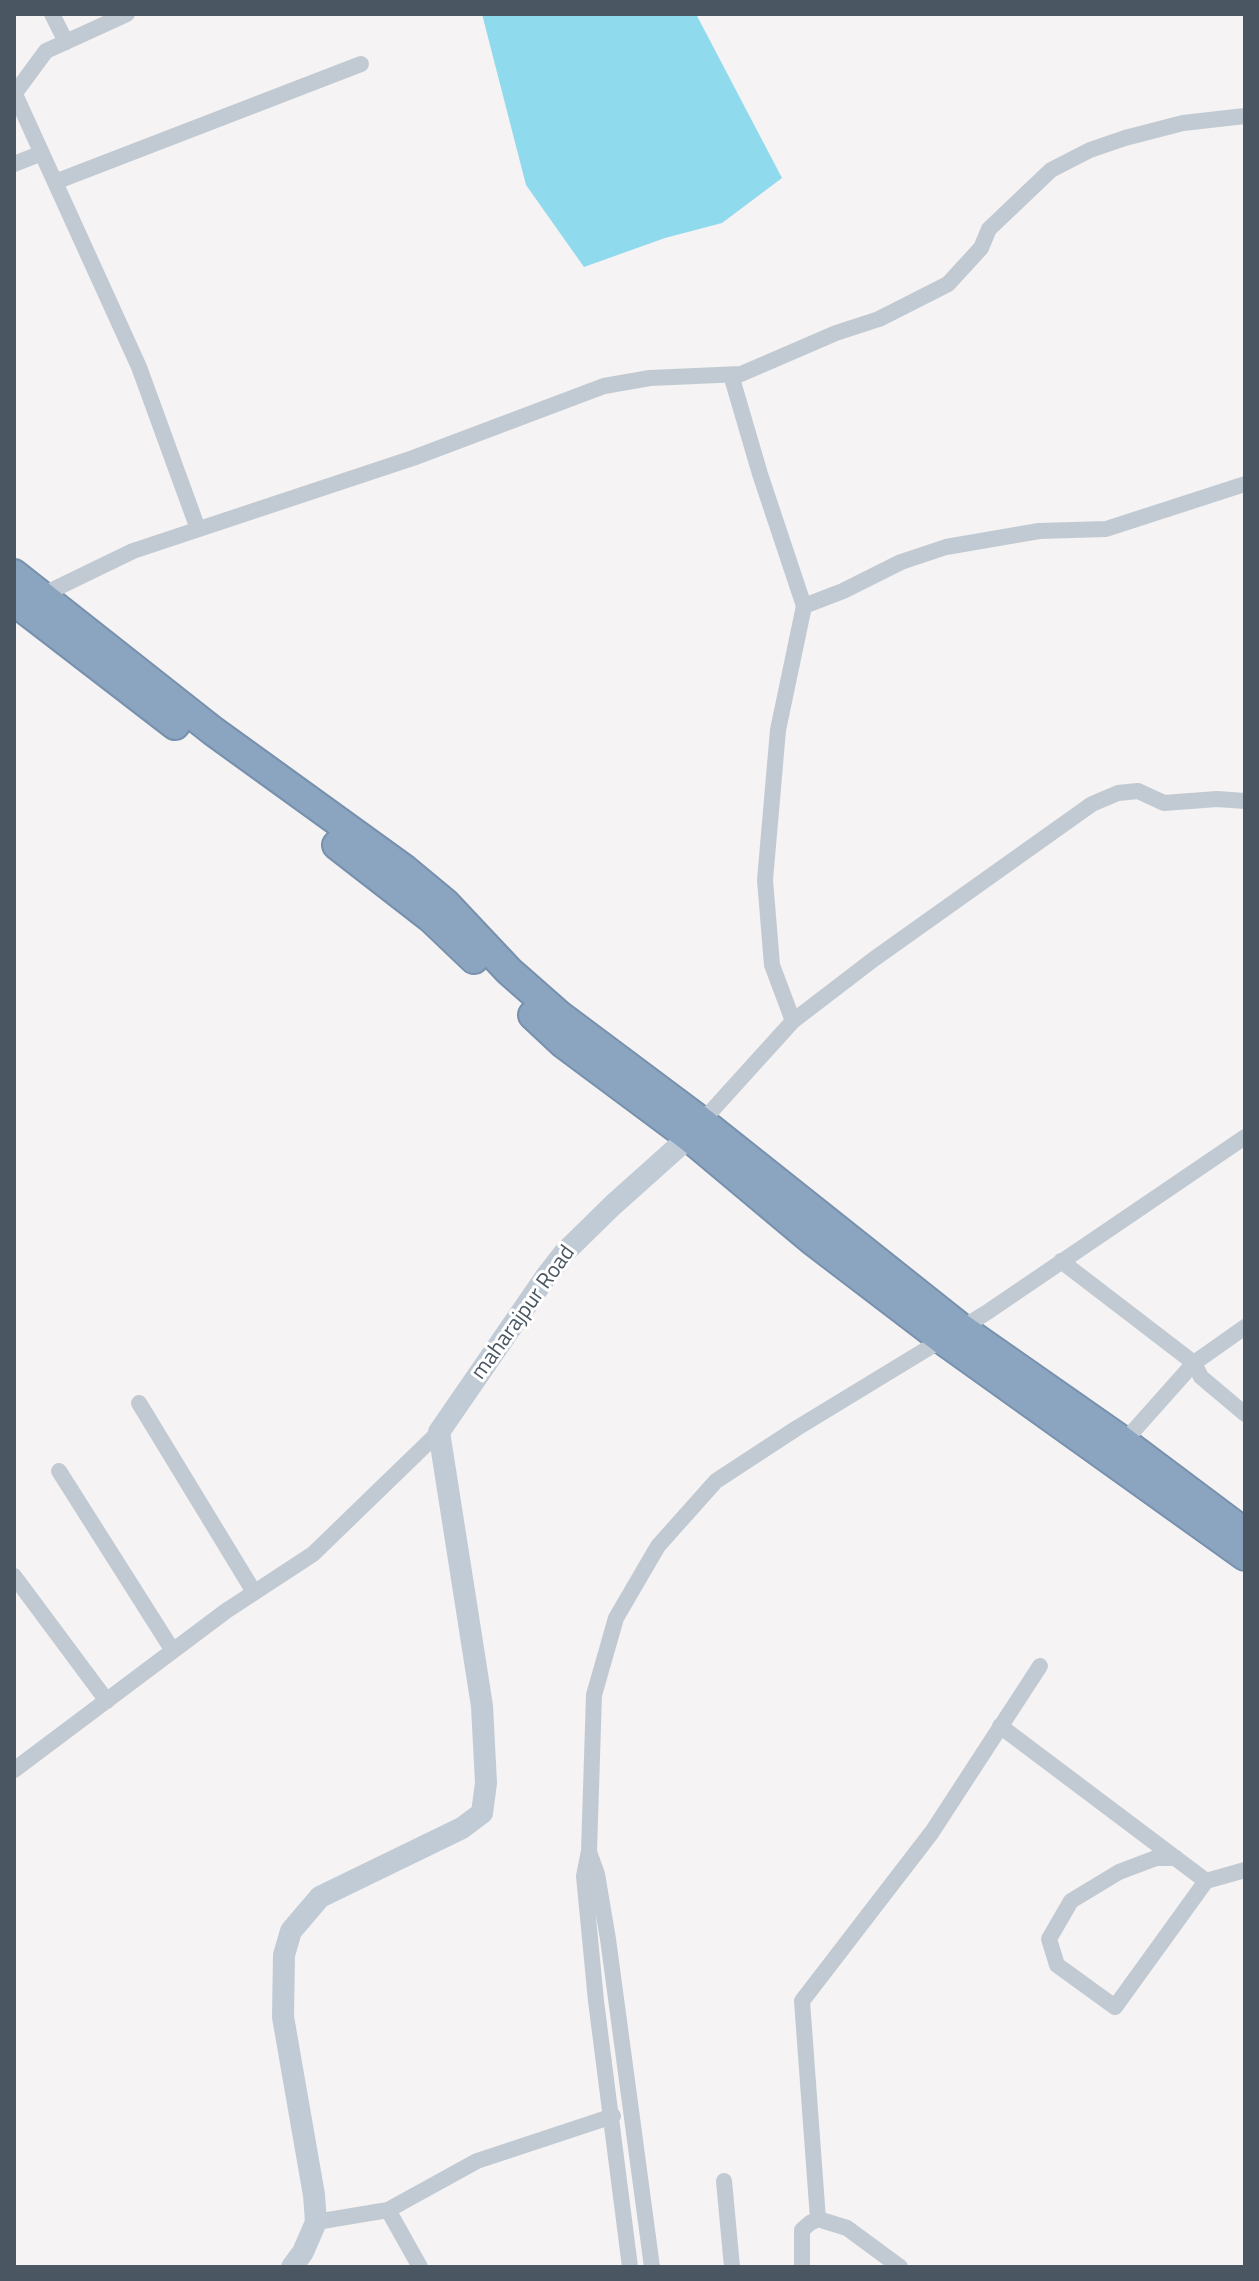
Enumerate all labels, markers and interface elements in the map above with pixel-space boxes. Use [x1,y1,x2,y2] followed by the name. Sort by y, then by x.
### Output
[467,1241,581,1385] street label: maharajpur Road

